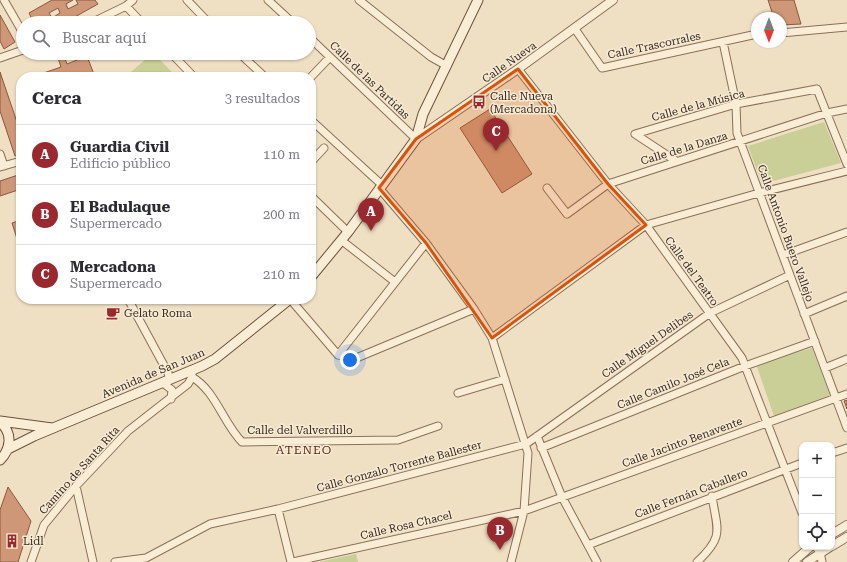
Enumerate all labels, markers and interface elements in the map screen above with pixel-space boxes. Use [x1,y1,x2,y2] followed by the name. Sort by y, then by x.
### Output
[751,12,787,48] north arrow
[16,16,316,60] search box
[30,27,52,49] icon: search
[62,29,146,47] text: Buscar aquí
[606,29,702,62] street label: Calle Trascorrales
[327,39,412,122] street label: Calle de las Partidas
[480,39,539,86] street label: Calle Nueva
[650,87,746,124] street label: Calle de la Música
[32,88,82,108] text: Cerca
[490,90,557,116] place label: Calle Nueva (Mercadona)
[225,91,300,106] text: 3 resultados
[471,94,487,110] bus stop icon: Calle Nueva (Mercadona)
[483,118,509,151] pin: C
[639,129,729,168] street label: Calle de la Danza
[70,138,169,156] text: Guardia Civil
[40,147,50,162] text: A
[263,147,300,162] text: 110 m
[70,156,171,171] text: Edificio público
[755,163,817,304] street label: Calle Antonio Buero Vallejo
[70,198,170,216] text: El Badulaque
[358,198,384,231] pin: A
[40,207,50,222] text: B
[263,207,300,222] text: 200 m
[70,216,162,231] text: Supermercado
[662,234,721,309] street label: Calle del Teatro
[70,258,156,276] text: Mercadona
[40,267,50,282] text: C
[263,267,300,282] text: 210 m
[70,276,162,291] text: Supermercado
[105,305,121,321] cafe icon: Gelato Roma
[124,307,192,320] place label: Gelato Roma
[599,308,695,381] street label: Calle Miguel Delibes
[100,346,207,401] street label: Avenida de San Juan
[340,350,360,370] your location
[615,355,731,412] street label: Calle Camilo José Cela
[620,415,744,470] street label: Calle Jacinto Benavente
[36,424,122,517] street label: Camino de Santa Rita
[247,424,353,437] street label: Calle del Valverdillo
[315,438,484,495] street label: Calle Gonzalo Torrente Ballester
[799,442,835,550] map controls
[799,442,835,478] button: +
[276,443,332,457] district label: ATENEO
[633,466,750,521] street label: Calle Fernán Caballero
[799,478,835,514] button: −
[359,508,454,542] street label: Calle Rosa Chacel
[799,514,835,550] button: locate
[487,517,513,550] pin: B
[4,533,20,549] building icon: Lidl
[23,535,44,548] place label: Lidl

